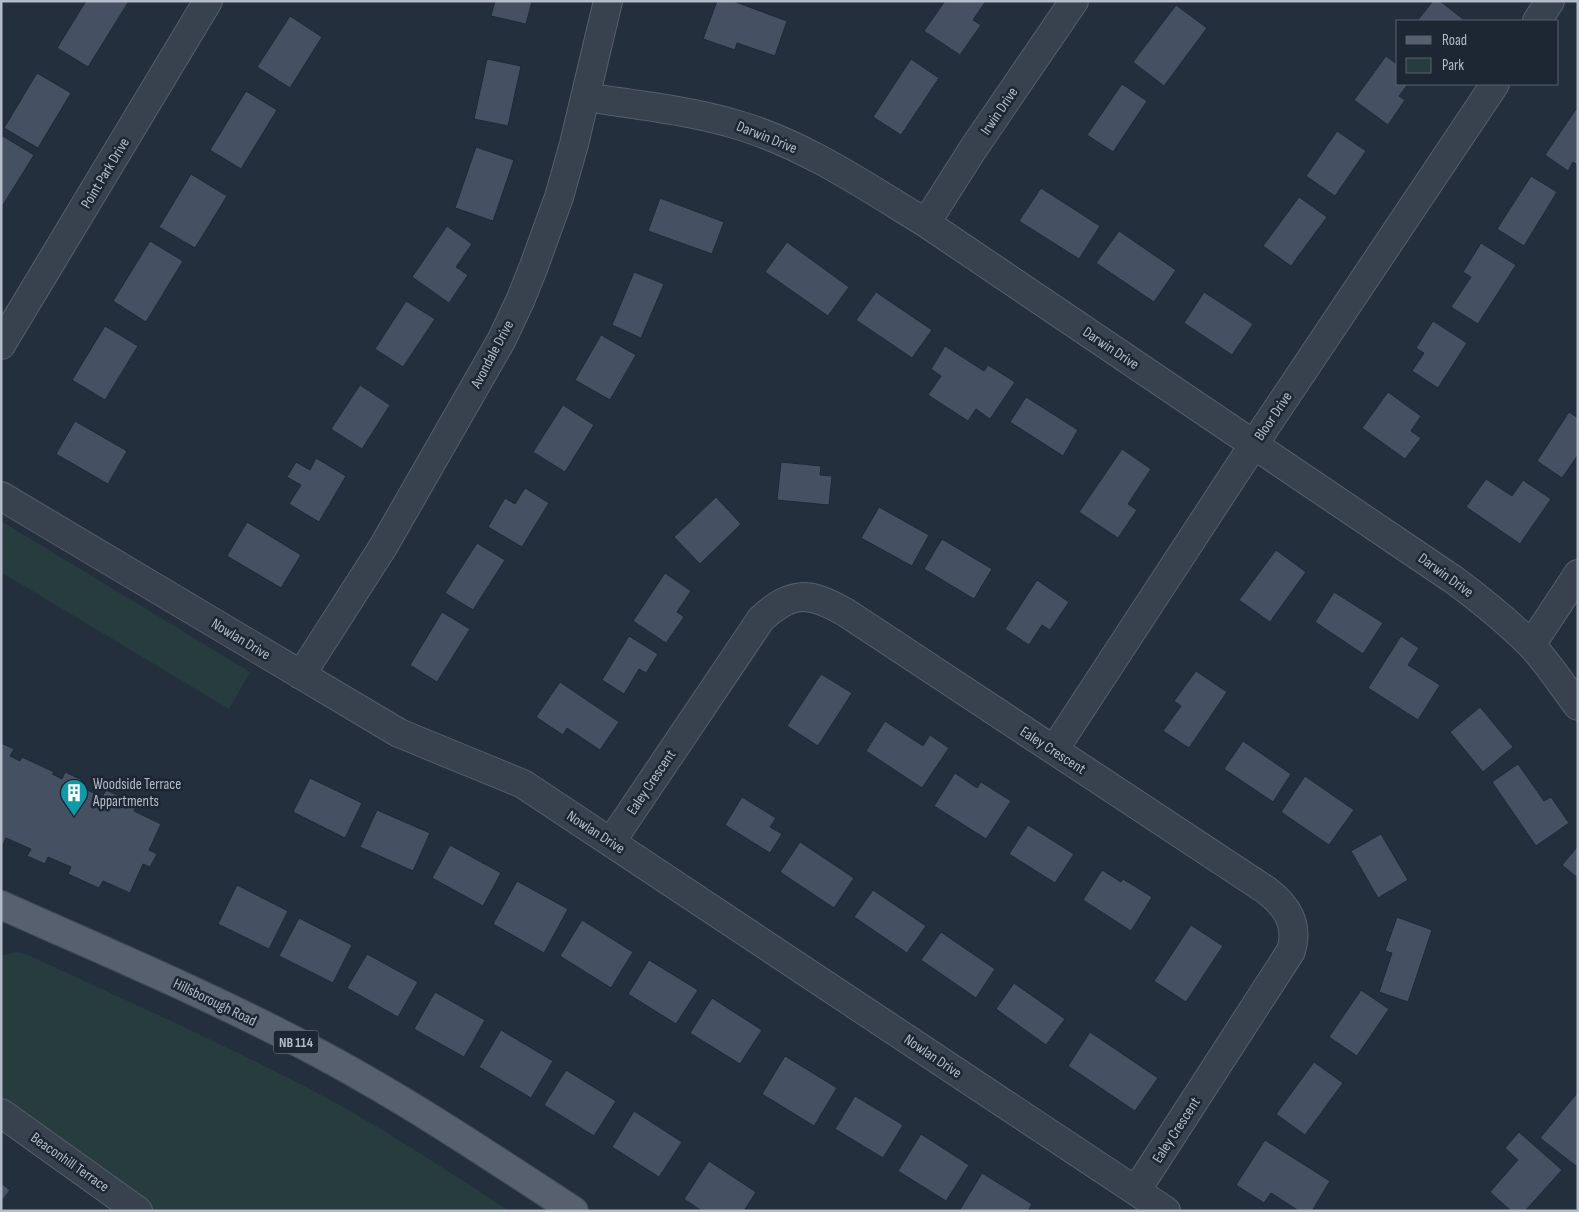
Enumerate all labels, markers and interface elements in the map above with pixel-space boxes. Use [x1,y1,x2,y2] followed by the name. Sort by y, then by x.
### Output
[1396,20,1559,85] legend
[1442,31,1467,50] text: Road
[1442,56,1464,75] text: Park
[977,84,1022,139] street label: Irwin Drive
[734,117,800,158] street label: Darwin Drive
[77,134,134,212] street label: Point Park Drive
[466,317,518,392] street label: Avondale Drive
[1079,323,1142,374] street label: Darwin Drive
[1250,388,1297,444] street label: Bloor Drive
[1414,549,1477,602] street label: Darwin Drive
[208,614,274,665] street label: Nowlan Drive
[1016,722,1089,779] street label: Ealey Crescent
[623,746,680,818] street label: Ealey Crescent
[92,775,181,811] place label: Woodside Terrace Appartments
[59,778,89,817] building icon: Woodside Terrace Appartments
[563,807,628,858] street label: Nowlan Drive
[170,974,259,1031] street label: Hillsborough Road
[274,1030,318,1054] road number: NB 114
[900,1030,965,1083] street label: Nowlan Drive
[1148,1094,1205,1167] street label: Ealey Crescent
[27,1128,113,1196] street label: Beaconhill Terrace

